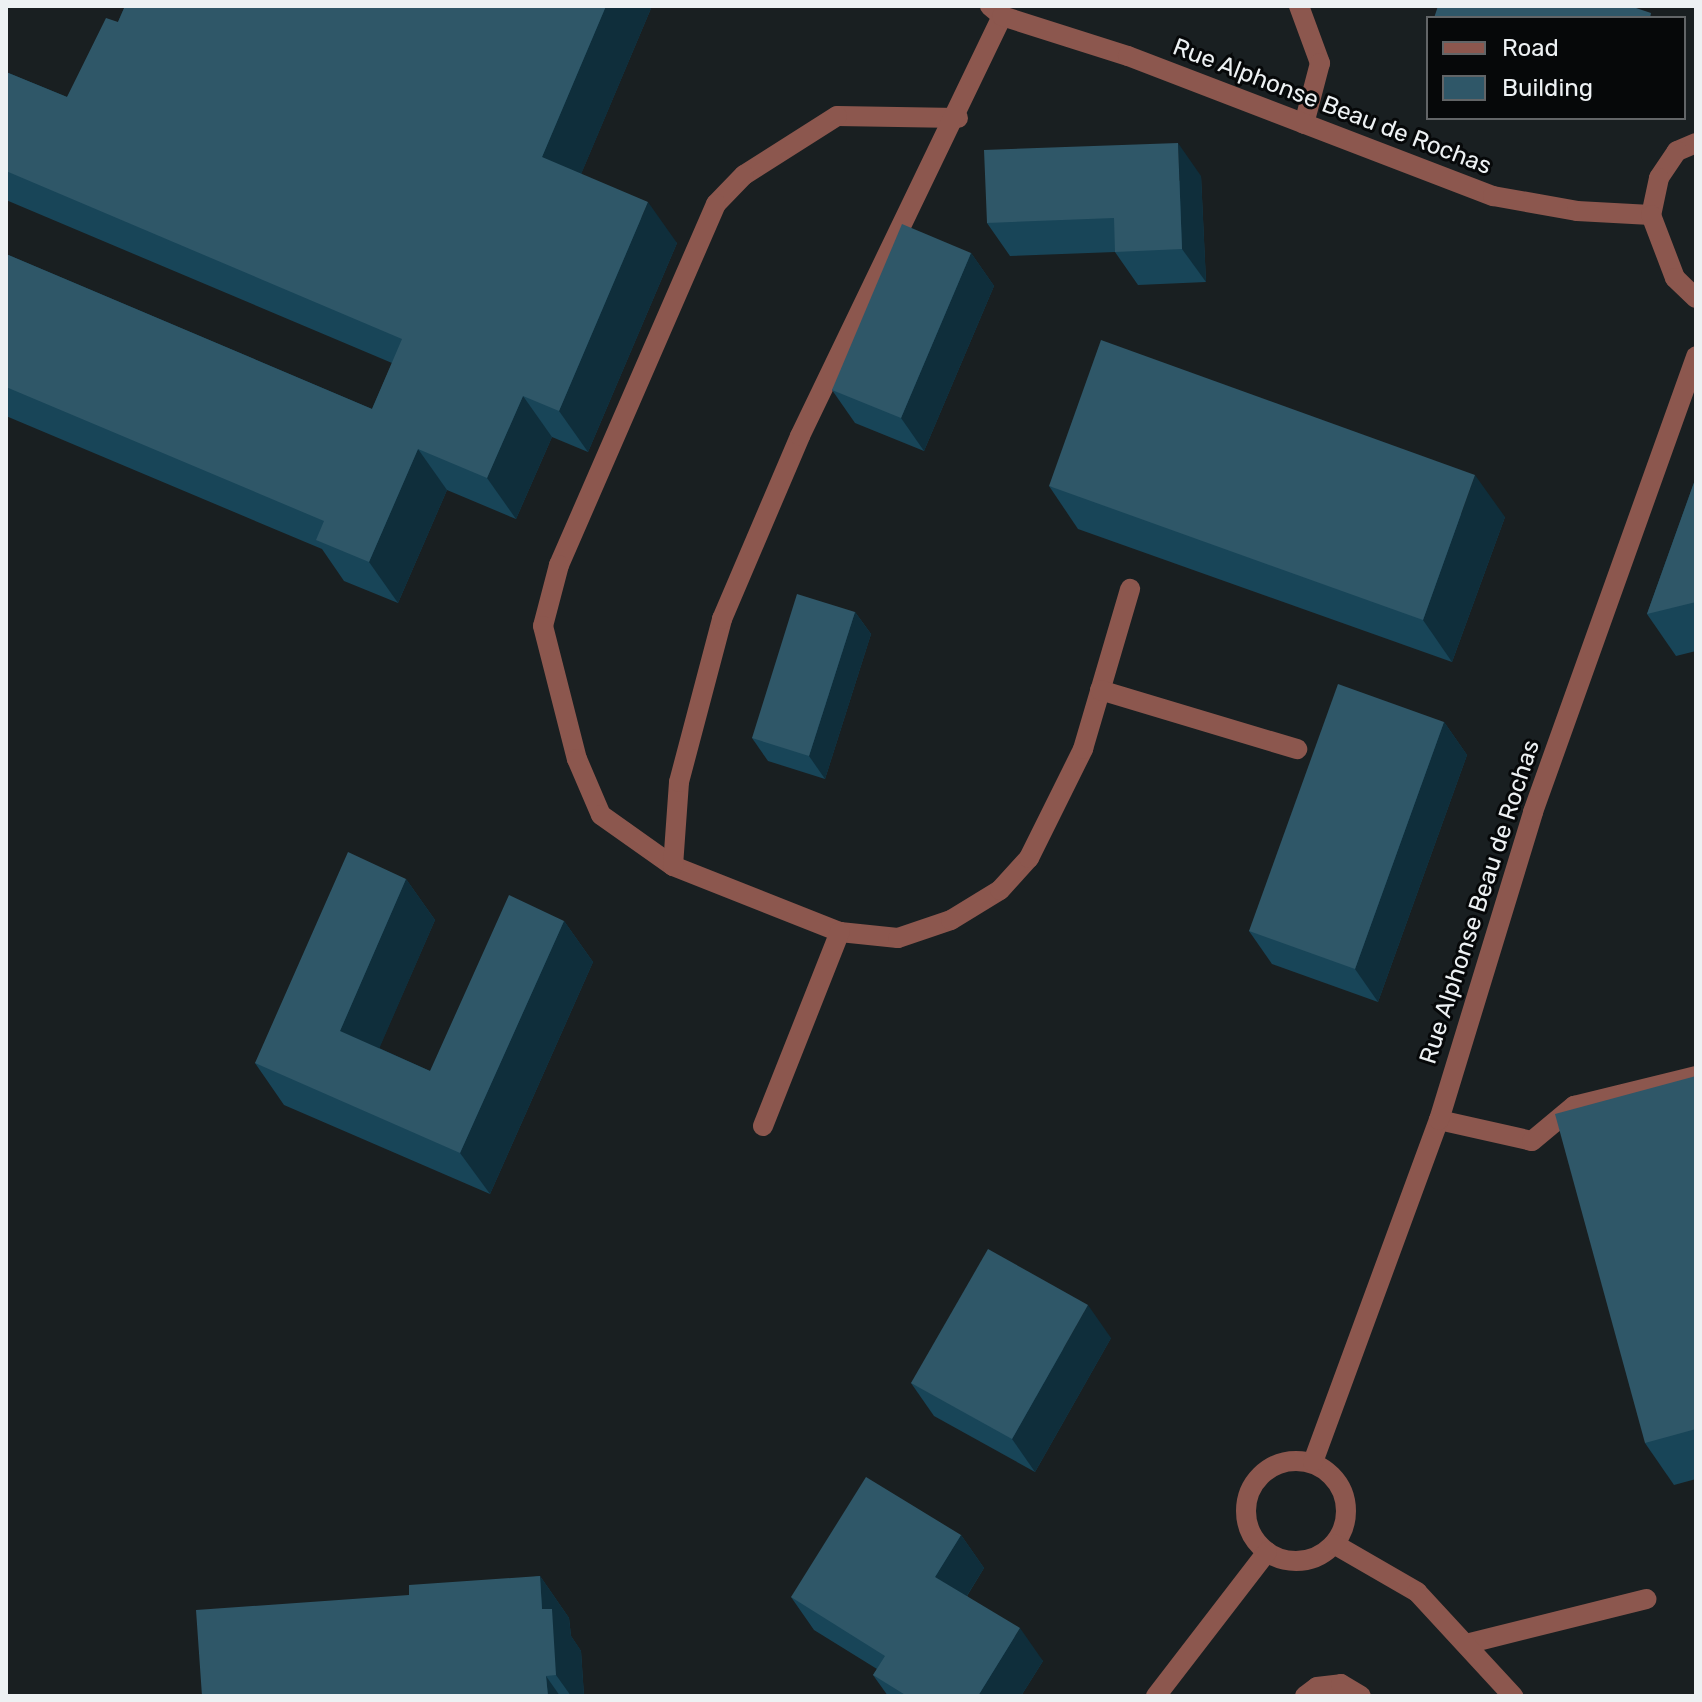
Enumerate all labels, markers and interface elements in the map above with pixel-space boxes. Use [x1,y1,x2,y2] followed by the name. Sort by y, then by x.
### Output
[1426,16,1686,120] legend
[1168,33,1496,181] street label: Rue Alphonse Beau de Rochas
[1502,34,1559,62] text: Road
[1502,74,1593,102] text: Building
[1414,736,1546,1068] street label: Rue Alphonse Beau de Rochas

